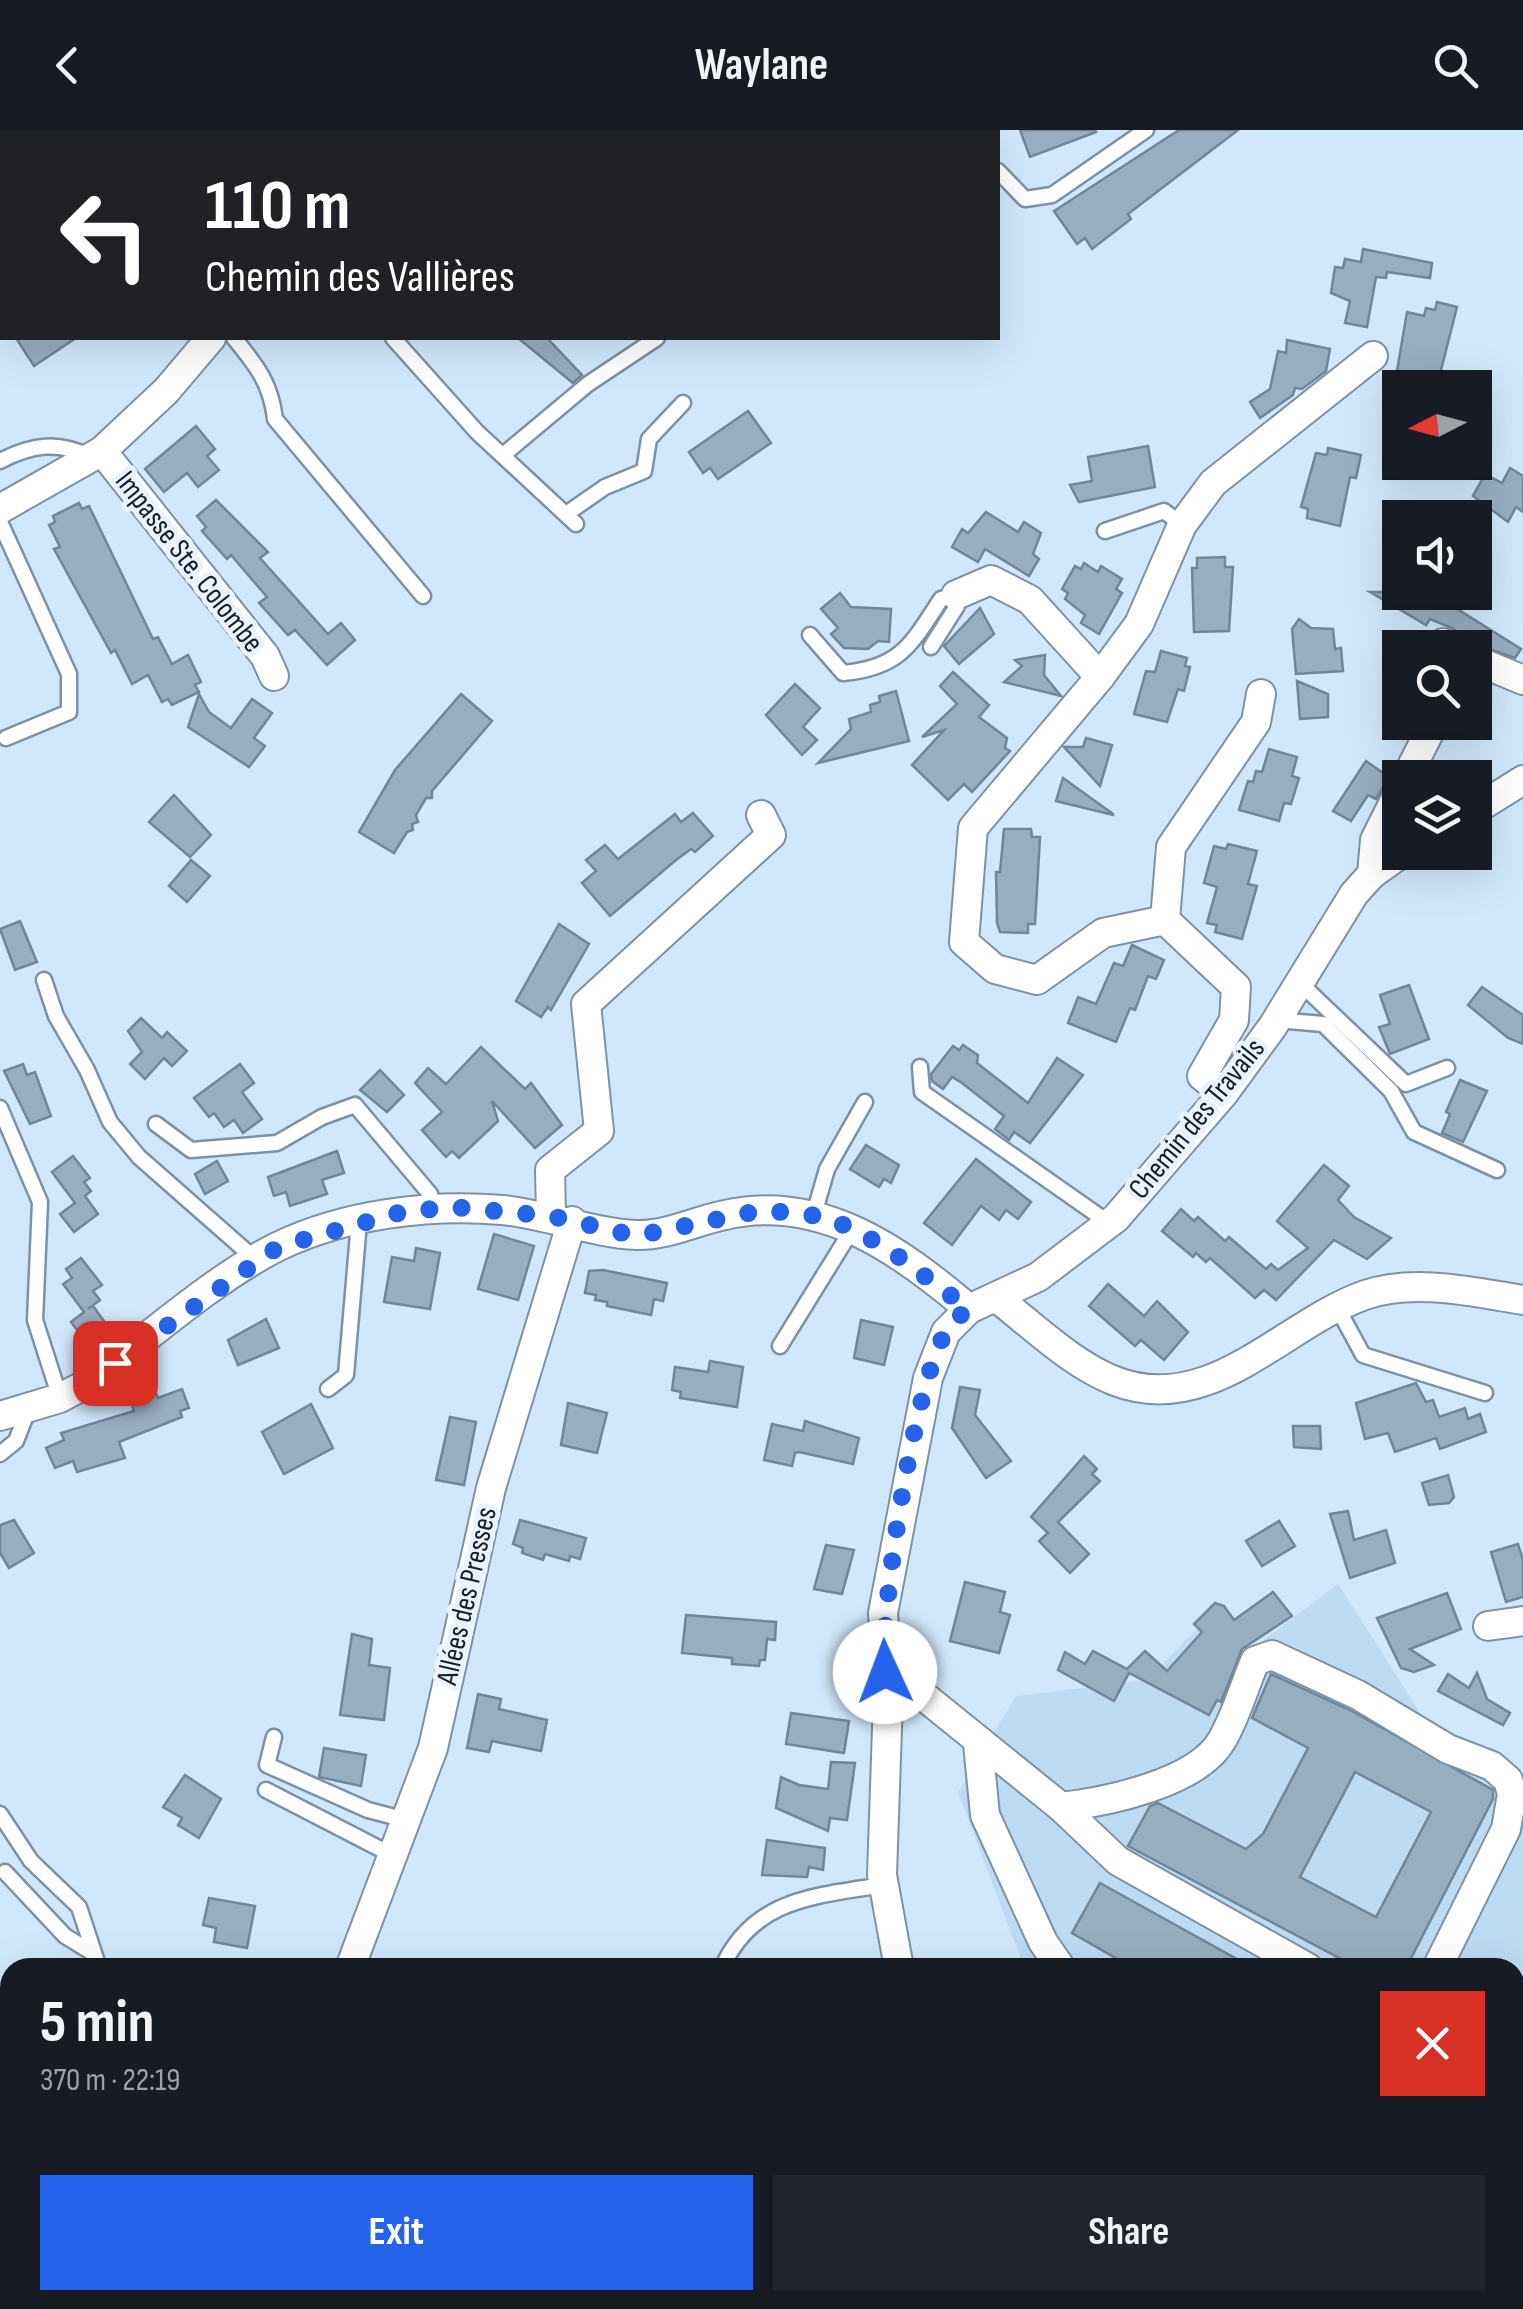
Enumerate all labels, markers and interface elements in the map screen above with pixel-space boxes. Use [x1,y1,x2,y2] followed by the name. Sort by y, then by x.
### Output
[40,38,95,93] icon: back
[695,38,828,93] text: Waylane
[1428,38,1483,93] icon: search
[205,165,351,249] text: 110 m
[40,170,170,300] icon: left
[205,250,515,305] text: Chemin des Vallières
[1382,370,1492,480] north arrow
[1382,370,1492,870] map controls
[107,464,271,660] street label: Impasse Ste. Colombe
[1382,500,1492,610] button: sound
[1382,630,1492,740] button: search
[1382,760,1492,870] button: layers
[1121,1031,1273,1207] street label: Chemin des Travails
[73,1321,158,1406] pin
[88,1336,143,1391] icon: arrive
[429,1504,505,1689] street label: Allées des Presses
[833,1620,937,1724] position arrow
[40,1987,154,2059] text: 5 min
[1380,1991,1485,2096] button: close
[40,2061,180,2100] text: 370 m · 22:19
[40,2175,753,2290] button: Exit
[773,2175,1485,2290] button: Share

